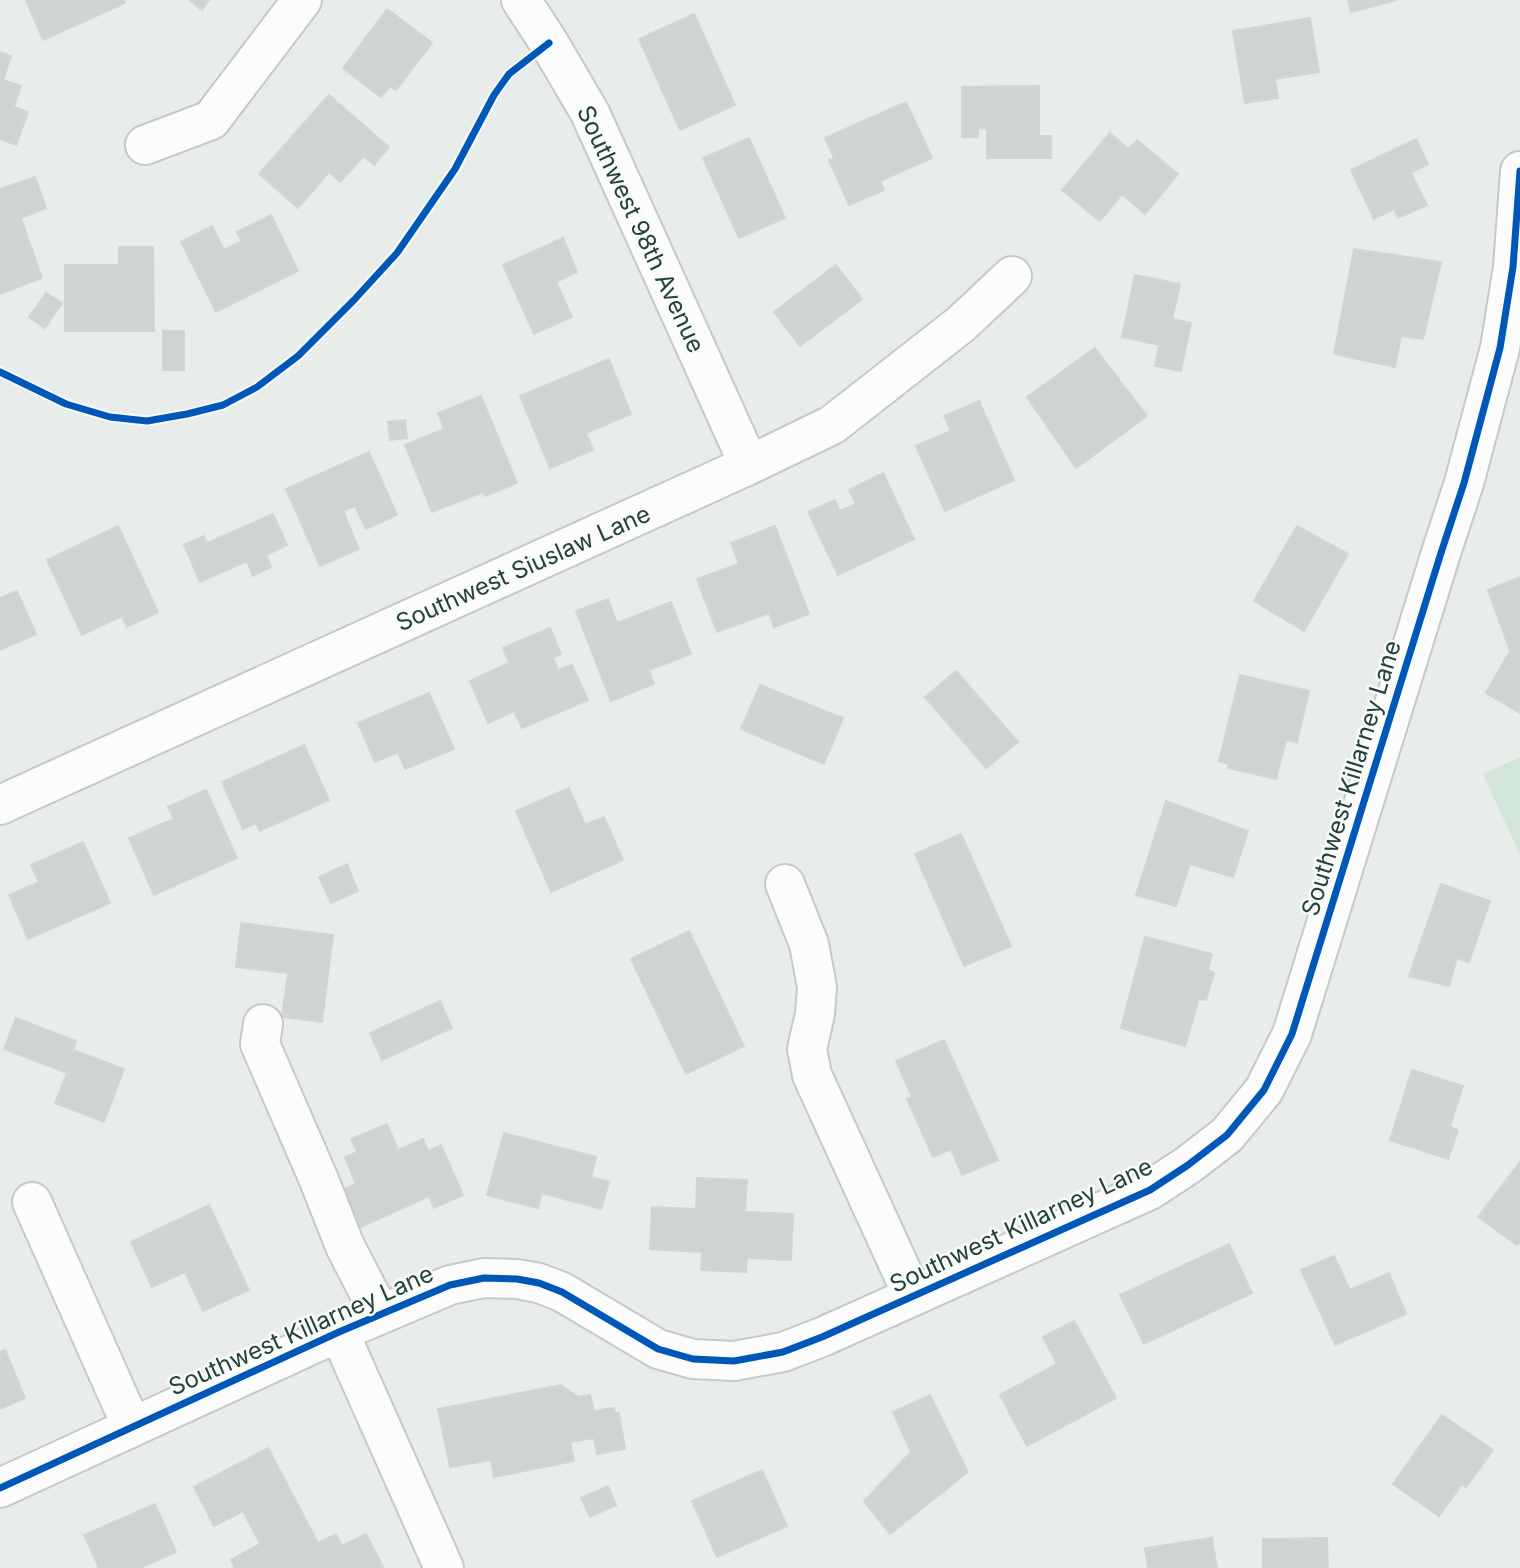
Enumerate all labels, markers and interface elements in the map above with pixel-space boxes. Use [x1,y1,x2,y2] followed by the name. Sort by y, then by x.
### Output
[571,101,711,357] street label: Southwest 98th Avenue
[391,499,655,637] street label: Southwest Siuslaw Lane
[1295,637,1407,919] street label: Southwest Killarney Lane
[885,1151,1157,1299] street label: Southwest Killarney Lane
[164,1258,438,1402] street label: Southwest Killarney Lane

